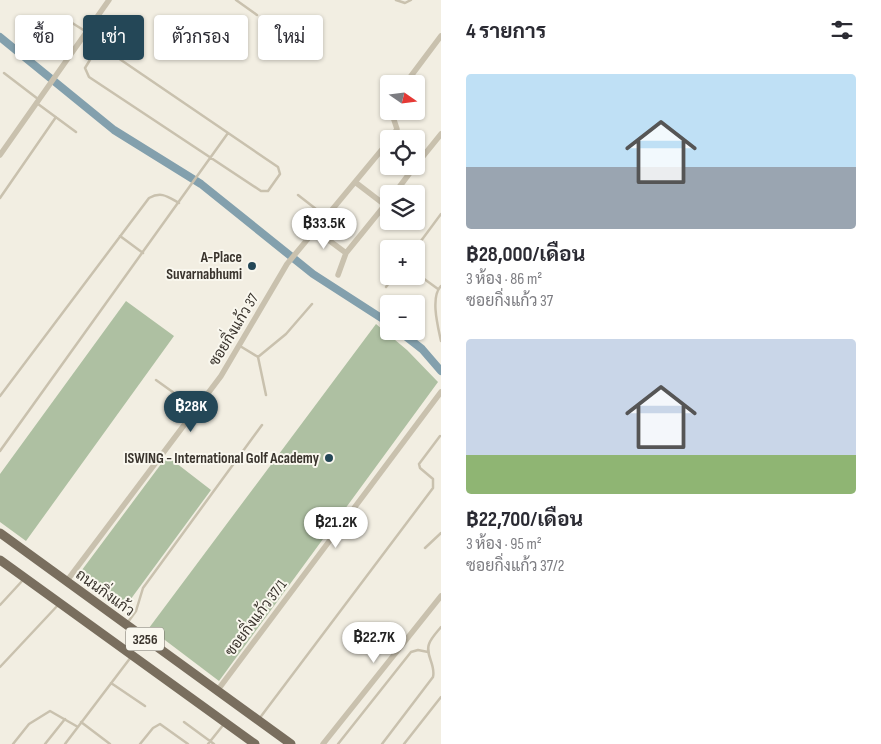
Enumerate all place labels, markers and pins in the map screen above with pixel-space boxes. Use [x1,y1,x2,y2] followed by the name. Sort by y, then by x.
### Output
[283,208,365,250] pin: ฿33.5K
[166,248,242,284] place label: A-Place Suvarnabhumi
[246,260,258,272] marker: A-Place Suvarnabhumi
[161,390,221,433] pin: ฿28K
[124,449,320,468] place label: ISWING - International Golf Academy
[323,452,335,464] marker: ISWING - International Golf Academy
[295,506,377,549] pin: ฿21.2K
[333,622,415,664] pin: ฿22.7K

